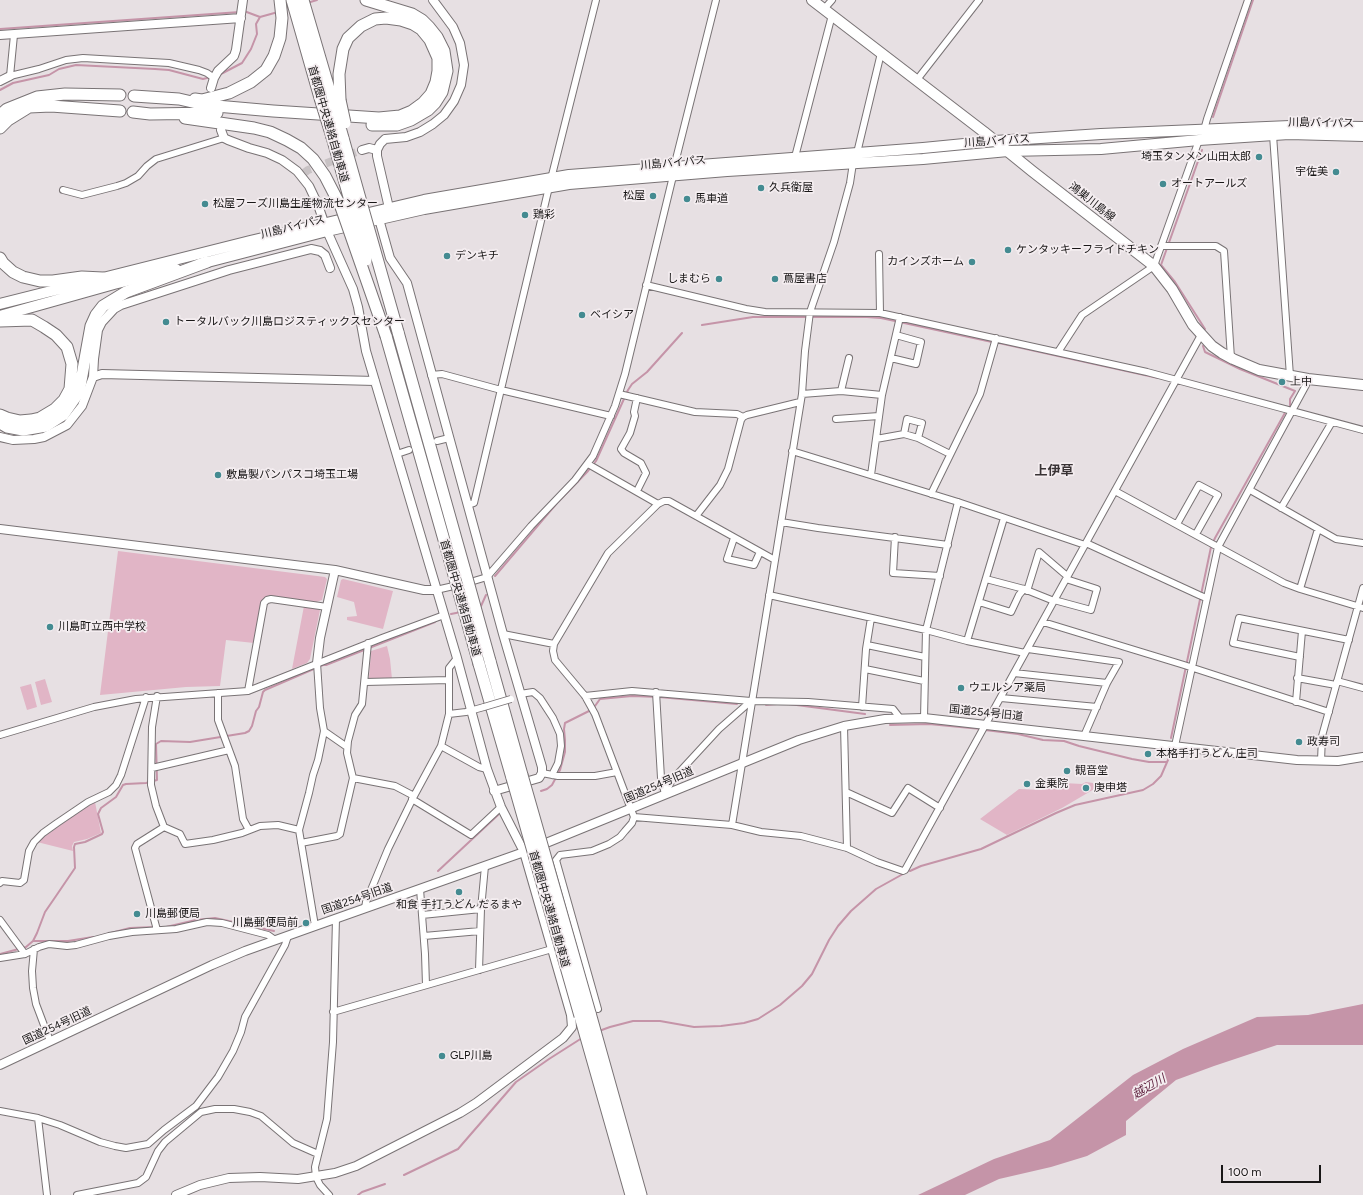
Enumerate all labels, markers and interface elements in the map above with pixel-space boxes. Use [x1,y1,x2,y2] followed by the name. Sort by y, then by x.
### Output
[305,64,351,184] street label: 首都圏中央連絡自動車道
[1288,116,1354,130] street label: 川島バイパス
[964,132,1030,150] street label: 川島バイパス
[1141,150,1251,164] place label: 埼玉タンメン山田太郎
[1254,152,1264,162] marker: 埼玉タンメン山田太郎
[640,154,706,172] street label: 川島バイパス
[1295,165,1328,179] place label: 宇佐美
[1331,167,1341,177] marker: 宇佐美
[1171,177,1247,191] place label: オートアールズ
[1158,179,1168,189] marker: オートアールズ
[1066,180,1118,224] street label: 鴻巣川島線
[769,181,813,195] place label: 久兵衛屋
[756,183,766,193] marker: 久兵衛屋
[623,189,645,203] place label: 松屋
[648,191,658,201] marker: 松屋
[695,192,728,206] place label: 馬車道
[682,194,692,204] marker: 馬車道
[213,197,378,211] place label: 松屋フーズ川島生産物流センター
[200,199,210,209] marker: 松屋フーズ川島生産物流センター
[533,208,555,222] place label: 鶏彩
[520,210,530,220] marker: 鶏彩
[259,213,327,241] street label: 川島バイパス
[1016,243,1159,257] place label: ケンタッキーフライドチキン
[1003,245,1013,255] marker: ケンタッキーフライドチキン
[455,249,499,263] place label: デンキチ
[442,251,452,261] marker: デンキチ
[887,255,964,269] place label: カインズホーム
[967,257,977,267] marker: カインズホーム
[667,272,711,286] place label: しまむら
[783,272,827,286] place label: 蔦屋書店
[714,274,724,284] marker: しまむら
[770,274,780,284] marker: 蔦屋書店
[590,308,634,322] place label: ベイシア
[577,310,587,320] marker: ベイシア
[174,315,405,329] place label: トータルバック川島ロジスティックスセンター
[161,317,171,327] marker: トータルバック川島ロジスティックスセンター
[1290,375,1312,389] place label: 上中
[1277,377,1287,387] marker: 上中
[1035,463,1073,479] district label: 上伊草
[226,468,358,482] place label: 敷島製パンパスコ埼玉工場
[213,470,223,480] marker: 敷島製パンパスコ埼玉工場
[437,538,483,658] street label: 首都圏中央連絡自動車道
[58,620,146,634] place label: 川島町立西中学校
[45,622,55,632] marker: 川島町立西中学校
[969,681,1046,695] place label: ウエルシア薬局
[956,683,966,693] marker: ウエルシア薬局
[948,703,1024,723] street label: 国道254号旧道
[1307,735,1340,749] place label: 政寿司
[1294,737,1304,747] marker: 政寿司
[1156,747,1258,761] place label: 本格手打うどん 庄司
[1143,749,1153,759] marker: 本格手打うどん 庄司
[622,764,696,806] street label: 国道254号旧道
[1075,764,1108,778] place label: 観音堂
[1062,766,1072,776] marker: 観音堂
[1035,777,1068,791] place label: 金乗院
[1022,779,1032,789] marker: 金乗院
[1094,781,1127,795] place label: 庚申塔
[1081,783,1091,793] marker: 庚申塔
[526,849,572,969] street label: 首都圏中央連絡自動車道
[320,881,394,917] street label: 国道254号旧道
[454,887,464,897] marker: 和食 手打うどん だるまや
[396,898,522,912] place label: 和食 手打うどん だるまや
[145,907,200,921] place label: 川島郵便局
[132,909,142,919] marker: 川島郵便局
[232,916,298,930] place label: 川島郵便局前
[301,918,311,928] marker: 川島郵便局前
[21,1004,93,1048] street label: 国道254号旧道
[450,1049,492,1063] place label: GLP川島
[437,1051,447,1061] marker: GLP川島
[1130,1072,1168,1102] water label: 越辺川
[1223,1157,1323,1183] scale bar
[1228,1165,1262,1179] text: 100 m

